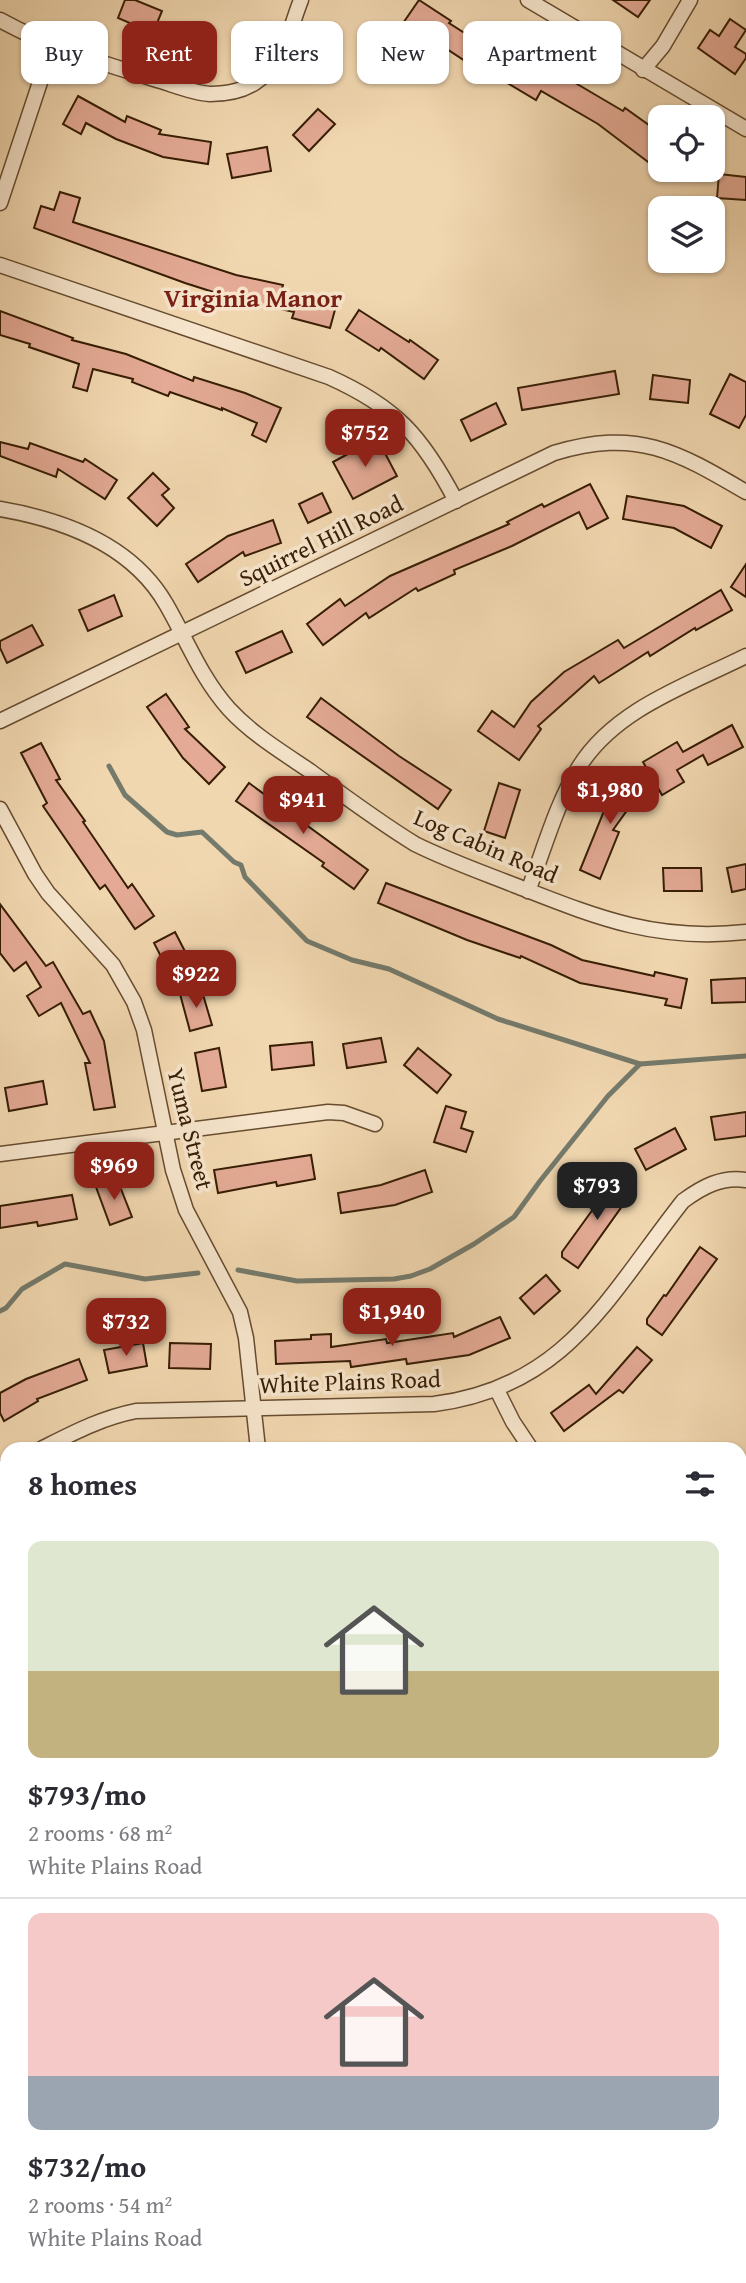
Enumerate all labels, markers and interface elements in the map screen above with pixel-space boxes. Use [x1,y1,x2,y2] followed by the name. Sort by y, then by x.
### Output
[21,21,108,84] chip: Buy
[122,21,217,84] chip: Rent
[231,21,343,84] chip: Filters
[357,21,449,84] chip: New
[463,21,621,84] chip: Apartment
[648,105,725,273] map controls
[648,105,725,182] button: locate
[648,196,725,273] button: layers
[164,278,342,317] district label: Virginia Manor
[324,410,406,469] pin: $752
[341,415,389,448] text: $752
[233,486,409,595] street label: Squirrel Hill Road
[553,766,667,826] pin: $1,980
[577,772,643,805] text: $1,980
[262,776,344,836] pin: $941
[279,782,327,815] text: $941
[409,799,564,892] street label: Log Cabin Road
[155,950,237,1010] pin: $922
[172,956,220,989] text: $922
[158,1064,223,1194] street label: Yuma Street
[73,1142,155,1202] pin: $969
[90,1148,138,1181] text: $969
[556,1162,638,1222] pin: $793
[573,1168,621,1201] text: $793
[335,1288,449,1348] pin: $1,940
[359,1294,425,1327] text: $1,940
[85,1298,167,1358] pin: $732
[102,1304,150,1337] text: $732
[258,1361,442,1402] street label: White Plains Road
[28,1462,137,1506] text: 8 homes
[681,1465,719,1503] icon: filters
[311,1587,437,1713] icon: home
[28,1772,146,1816] text: $793/mo
[28,1816,172,1849] text: 2 rooms · 68 m²
[28,1849,202,1882] text: White Plains Road
[311,1959,437,2085] icon: home
[28,2144,146,2188] text: $732/mo
[28,2188,172,2221] text: 2 rooms · 54 m²
[28,2221,202,2254] text: White Plains Road

